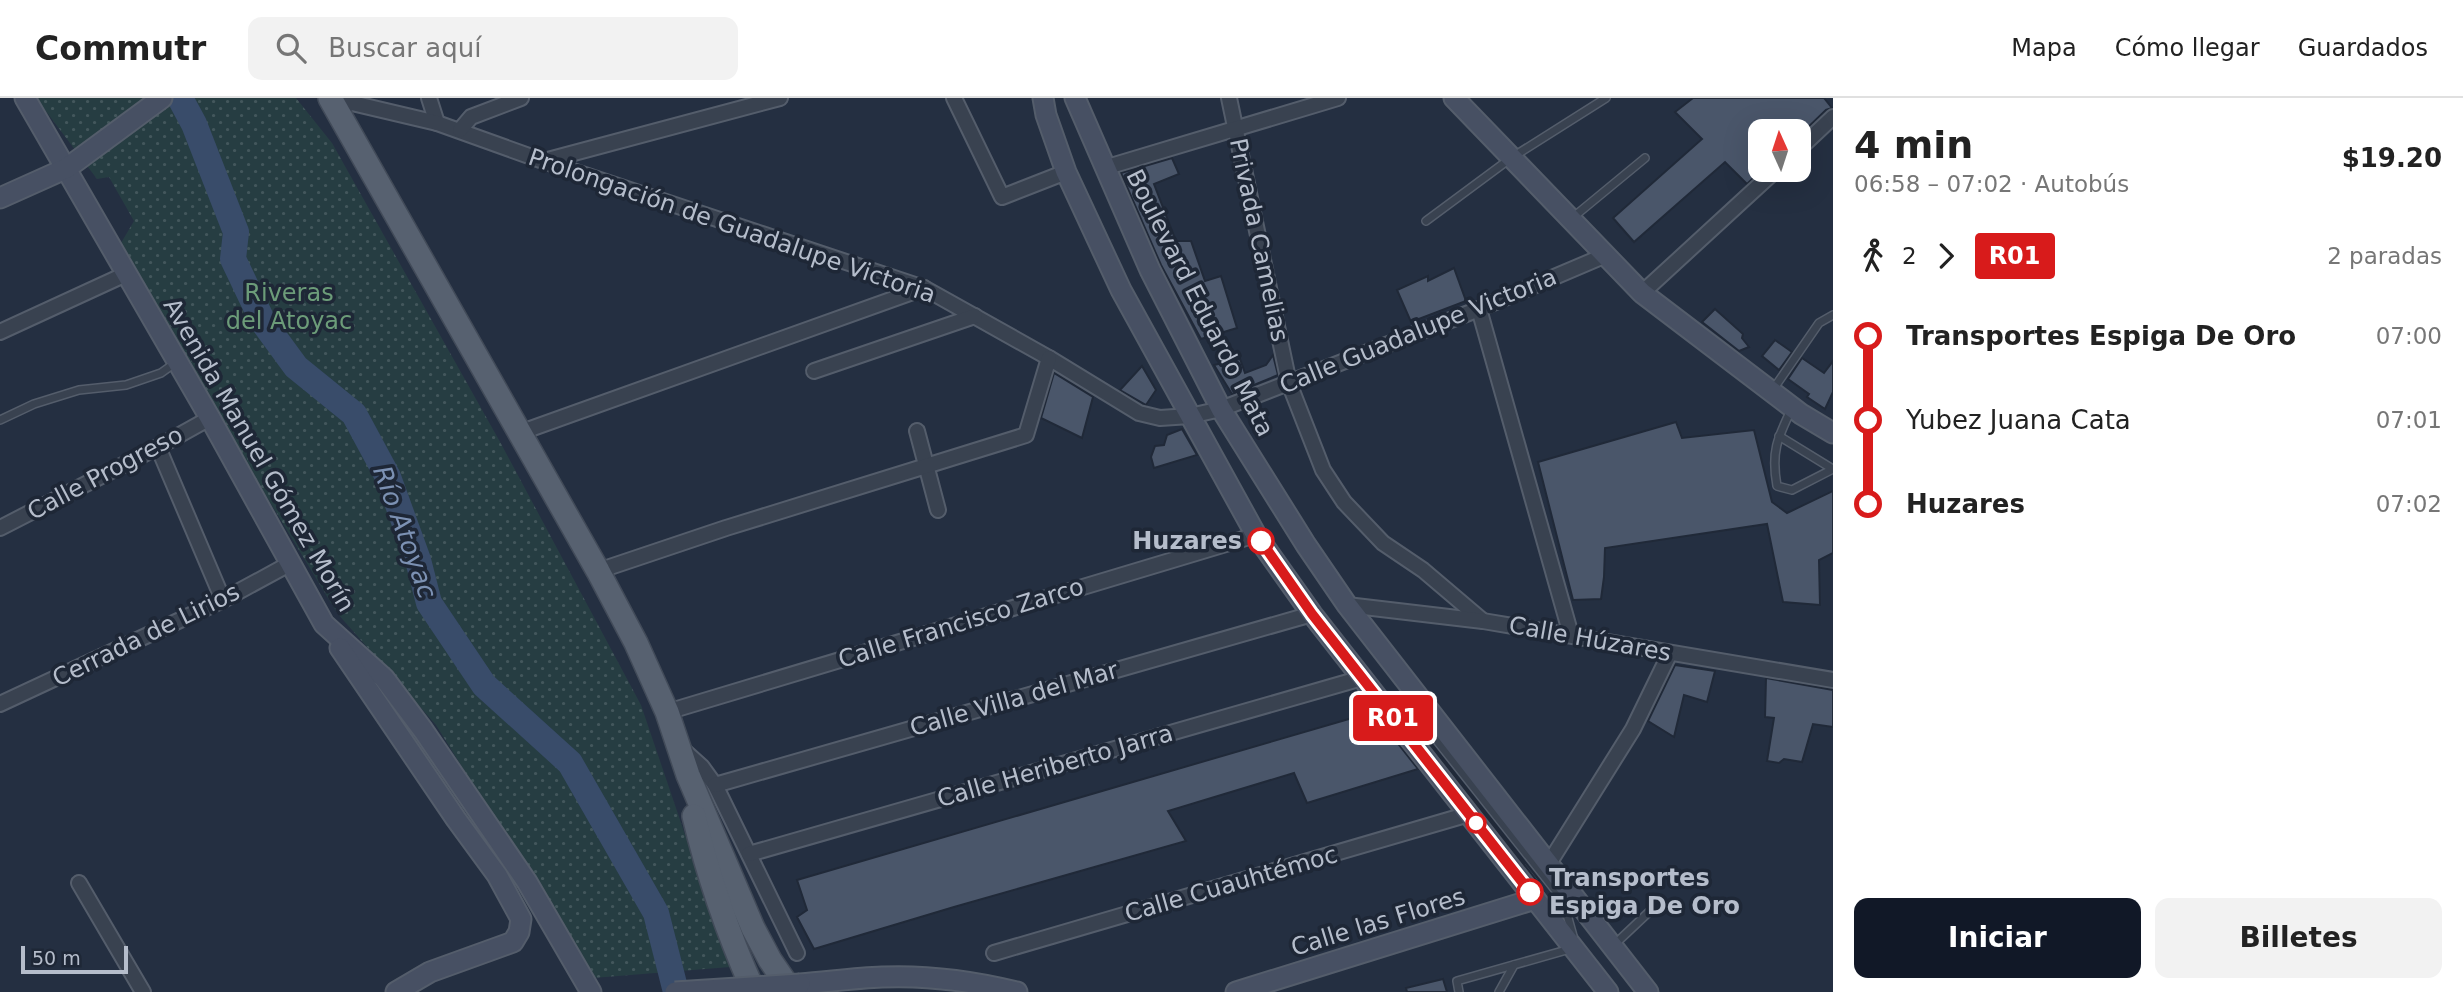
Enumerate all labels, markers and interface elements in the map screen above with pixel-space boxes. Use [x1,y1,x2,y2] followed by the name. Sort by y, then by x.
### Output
[248,17,738,80] search box
[35,29,206,68] text: Commutr
[272,29,310,67] icon: search
[328,33,481,63] text: Buscar aquí
[2011,34,2077,62] text: Mapa
[2115,34,2260,62] text: Cómo llegar
[2298,34,2428,62] text: Guardados
[1748,119,1811,182] north arrow
[1748,119,1811,182] map controls
[1854,123,1973,167] text: 4 min
[1224,136,1294,344] street label: Privada Camelias
[525,143,939,309] street label: Prolongación de Guadalupe Victoria
[2342,143,2442,173] text: $19.20
[1120,165,1280,441] street label: Boulevard Eduardo Mata
[1854,171,2129,197] text: 06:58 – 07:02 · Autobús
[1854,237,1892,275] icon: walk
[1927,237,1965,275] icon: forward
[1989,242,2041,270] text: R01
[1902,243,1917,269] text: 2
[2327,243,2442,269] text: 2 paradas
[1275,263,1561,399] street label: Calle Guadalupe Victoria
[226,279,352,335] park label: Riveras del Atoyac
[158,293,360,617] street label: Avenida Manuel Gómez Morín
[1906,321,2296,351] text: Transportes Espiga De Oro
[2376,323,2442,349] text: 07:00
[1906,405,2131,435] text: Yubez Juana Cata
[2376,407,2442,433] text: 07:01
[23,420,187,526] street label: Calle Progreso
[367,462,443,602] water label: Río Atoyac
[1906,489,2025,519] text: Huzares
[2376,491,2442,517] text: 07:02
[1132,527,1242,555] place label: Huzares
[1248,528,1274,554] marker: Huzares
[835,572,1087,674] street label: Calle Francisco Zarco
[48,578,244,692] street label: Cerrada de Lirios
[1507,611,1673,667] street label: Calle Húzares
[907,656,1121,742] street label: Calle Villa del Mar
[1353,695,1433,741] line badge: R01
[1367,704,1419,732] text: R01
[934,719,1176,813] street label: Calle Heriberto Jarra
[1466,813,1486,833] unlabelled marker
[1122,840,1340,928] street label: Calle Cuauhtémoc
[1549,864,1740,920] place label: Transportes Espiga De Oro
[1517,879,1543,905] marker: Transportes Espiga De Oro
[1288,882,1468,962] street label: Calle las Flores
[1854,898,2141,978] button: Iniciar
[2155,898,2442,978] button: Billetes
[21,943,128,975] scale bar
[32,947,81,969] text: 50 m

